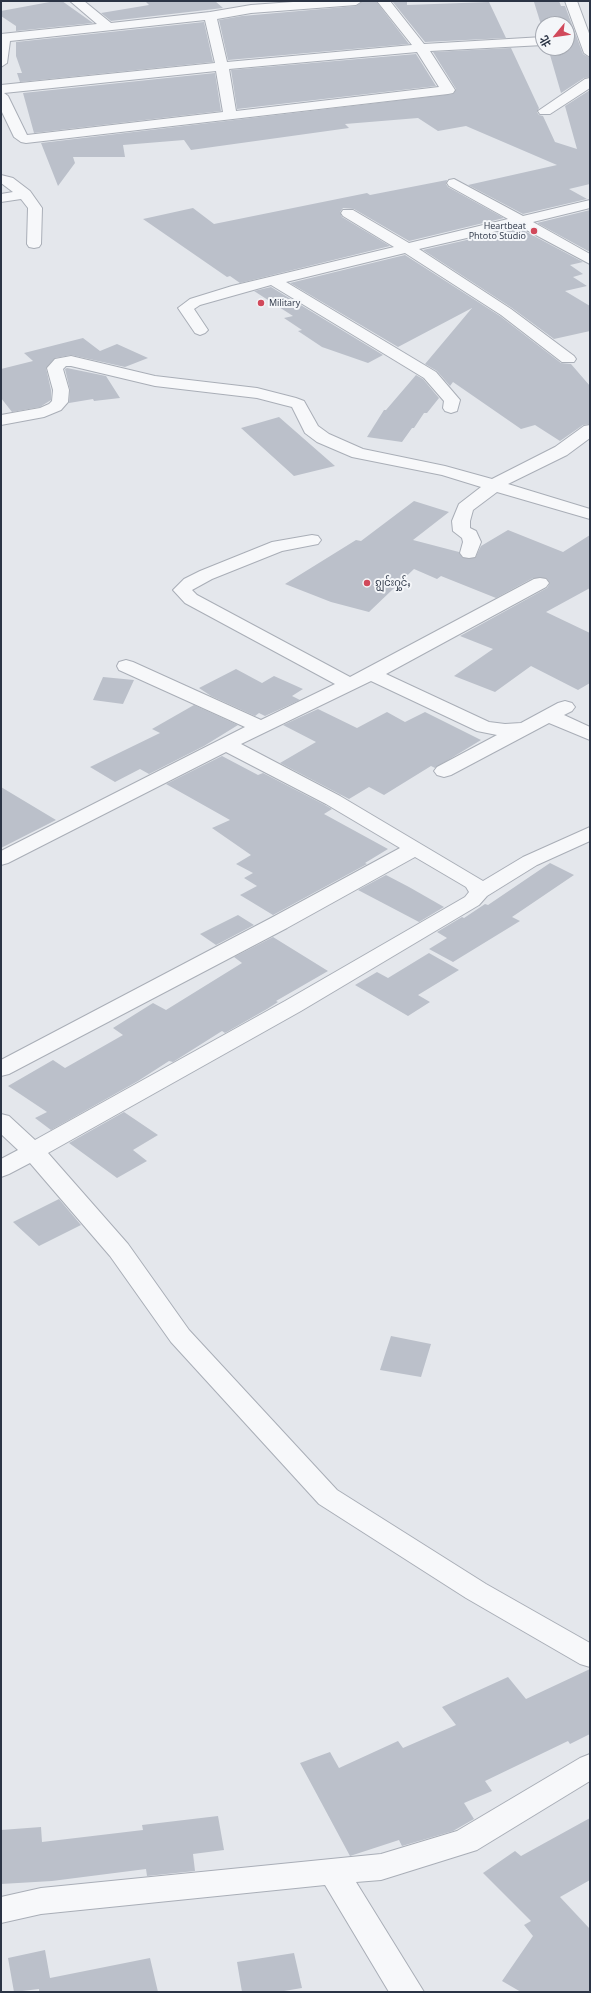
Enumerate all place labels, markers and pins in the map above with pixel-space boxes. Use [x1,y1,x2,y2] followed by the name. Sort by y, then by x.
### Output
[469,221,526,242] place label: Heartbeat Phtoto Studio
[529,226,539,236] marker: Heartbeat Phtoto Studio
[256,298,266,308] marker: Military
[269,298,300,308] place label: Military
[375,577,411,589] place label: ၵျွင်းႁွင်ႇ
[362,578,372,588] marker: ၵျွင်းႁွင်ႇ

